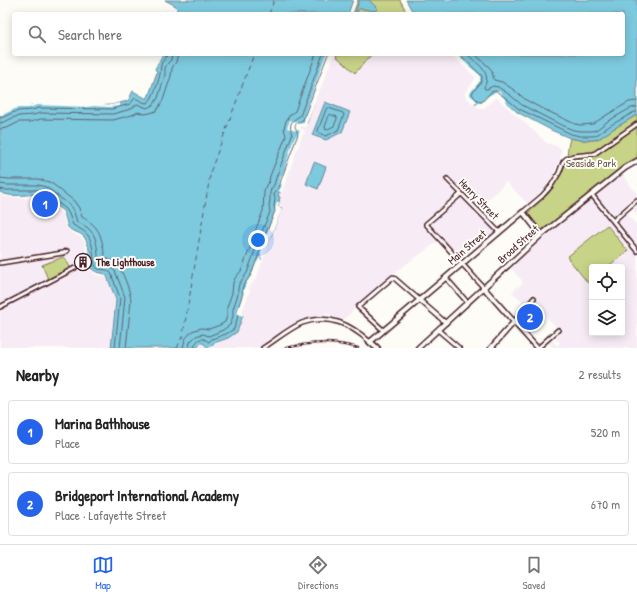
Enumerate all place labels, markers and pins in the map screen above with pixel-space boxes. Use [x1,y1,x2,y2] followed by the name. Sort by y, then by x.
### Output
[32,189,58,219] pin: 1
[73,252,93,272] building icon: The Lighthouse
[95,255,155,270] place label: The Lighthouse
[517,302,543,332] pin: 2

